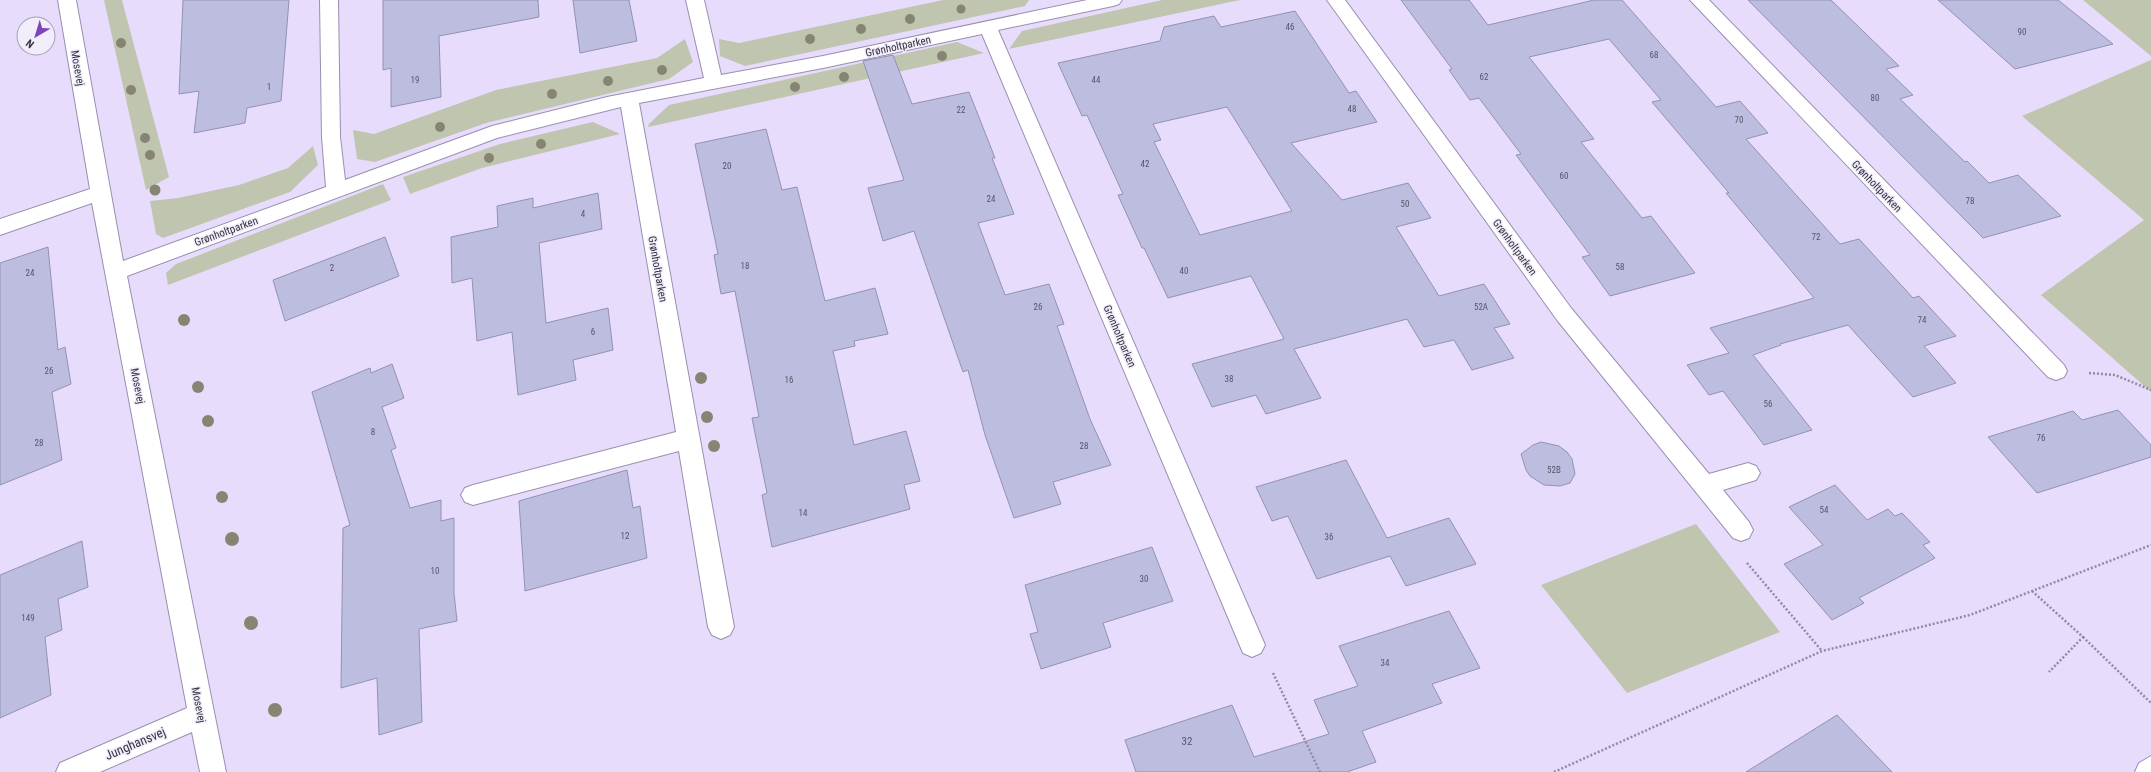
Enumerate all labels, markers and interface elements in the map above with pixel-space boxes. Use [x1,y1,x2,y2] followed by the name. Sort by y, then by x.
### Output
[16,16,56,56] north arrow
[1286,22,1294,32] house number: 46
[2018,27,2026,37] house number: 90
[864,33,932,60] street label: Grønholtparken
[23,36,37,51] text: N
[68,49,87,87] street label: Mosevej
[1650,50,1658,60] house number: 68
[1480,72,1489,82] house number: 62
[411,75,419,85] house number: 19
[1092,75,1101,85] house number: 44
[267,82,271,92] house number: 1
[1871,93,1879,103] house number: 80
[1348,104,1356,114] house number: 48
[957,105,966,115] house number: 22
[1735,115,1743,125] house number: 70
[1849,158,1904,215] street label: Grønholtparken
[1141,159,1150,169] house number: 42
[723,161,731,171] house number: 20
[1560,171,1568,181] house number: 60
[987,194,996,204] house number: 24
[1966,196,1974,206] house number: 78
[1401,199,1409,209] house number: 50
[581,209,586,219] house number: 4
[193,214,260,249] street label: Grønholtparken
[1490,217,1539,278] street label: Grønholtparken
[1812,232,1821,242] house number: 72
[645,235,670,303] street label: Grønholtparken
[741,261,749,271] house number: 18
[1616,262,1624,272] house number: 58
[330,263,335,273] house number: 2
[1180,266,1188,276] house number: 40
[26,268,35,278] house number: 24
[1034,302,1042,312] house number: 26
[1474,302,1488,312] house number: 52A
[1101,303,1139,369] street label: Grønholtparken
[1918,315,1927,325] house number: 74
[591,327,595,337] house number: 6
[45,366,53,376] house number: 26
[128,367,147,405] street label: Mosevej
[1225,374,1233,384] house number: 38
[785,375,793,385] house number: 16
[1764,399,1772,409] house number: 56
[371,427,375,437] house number: 8
[2037,433,2045,443] house number: 76
[35,438,43,448] house number: 28
[1080,441,1088,451] house number: 28
[1547,465,1561,475] house number: 52B
[1820,505,1829,515] house number: 54
[799,508,808,518] house number: 14
[621,531,630,541] house number: 12
[1325,532,1333,542] house number: 36
[431,566,439,576] house number: 10
[1140,574,1148,584] house number: 30
[21,613,35,623] house number: 149
[1381,658,1390,668] house number: 34
[189,686,208,724] street label: Mosevej
[103,724,168,763] street label: Junghansvej
[1182,735,1192,748] house number: 32

